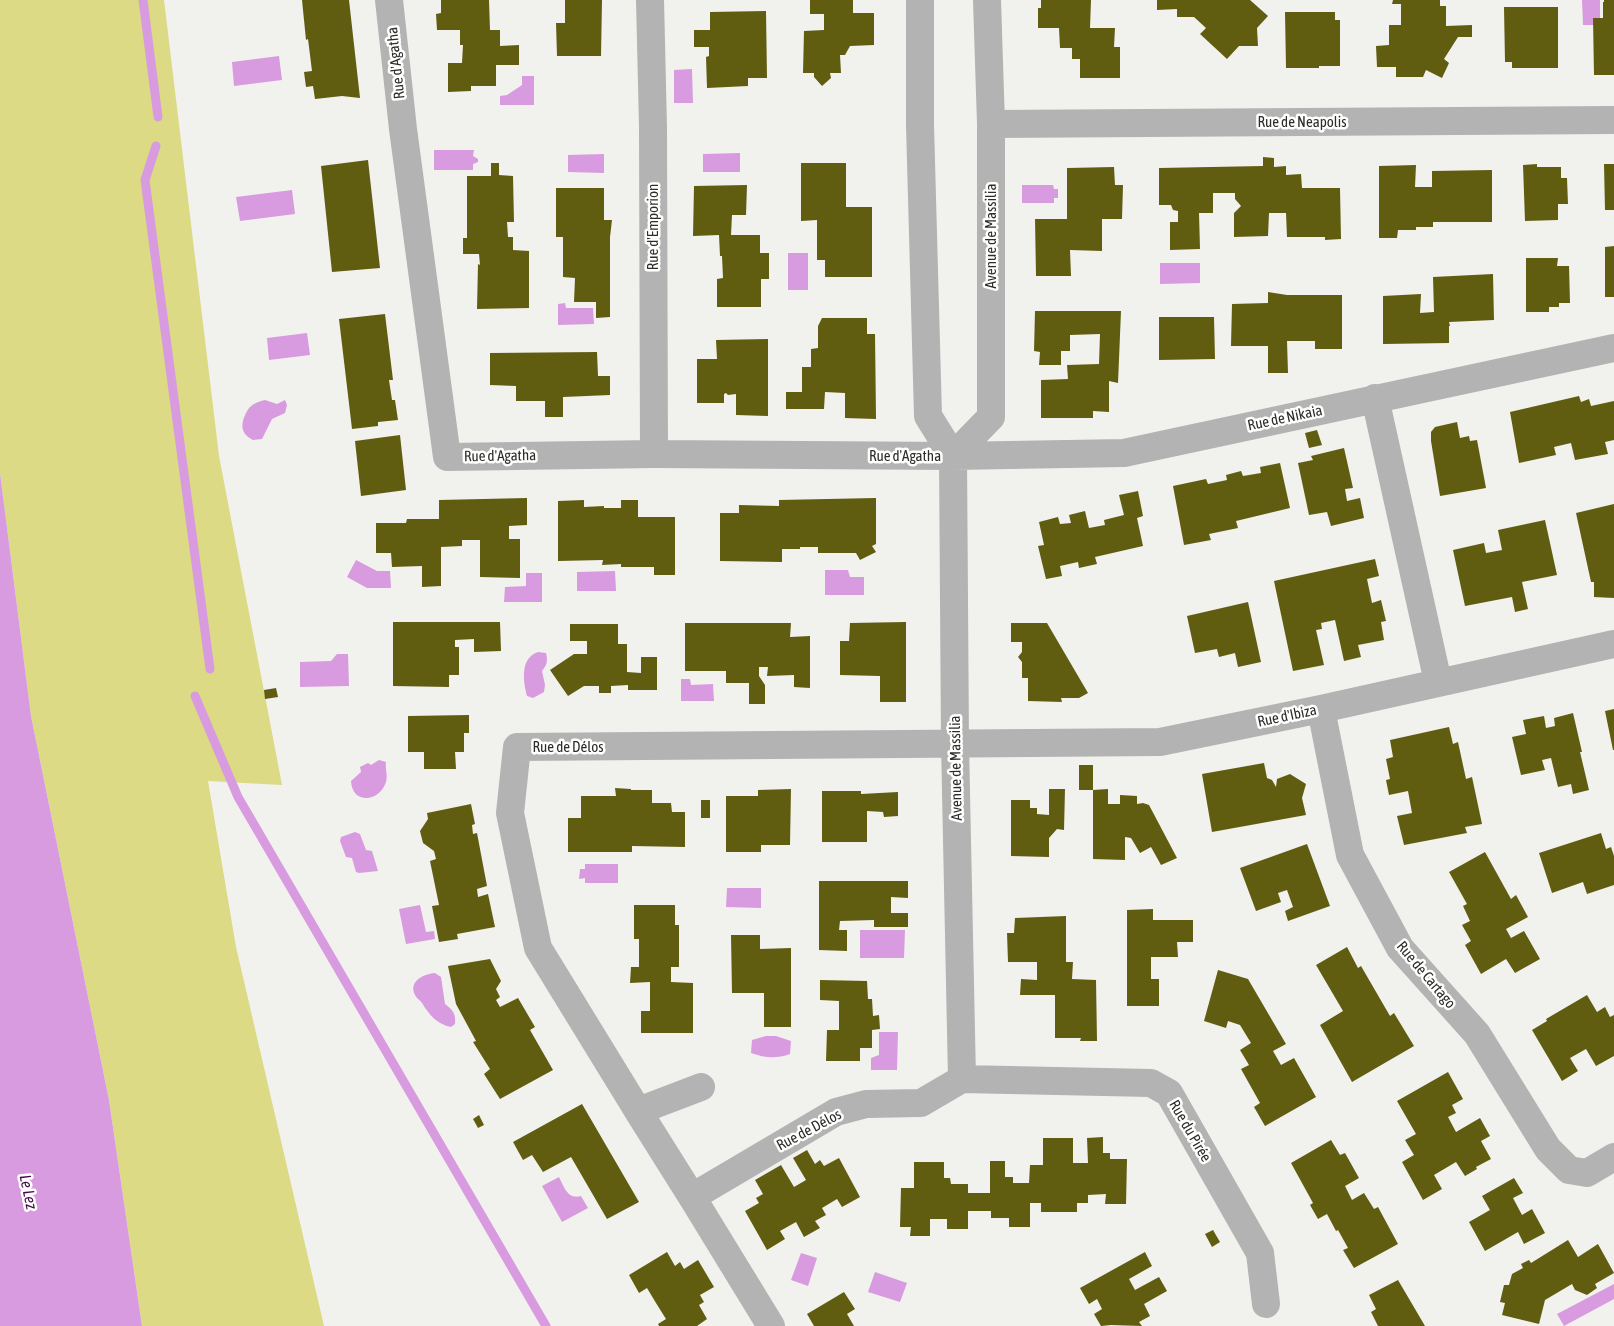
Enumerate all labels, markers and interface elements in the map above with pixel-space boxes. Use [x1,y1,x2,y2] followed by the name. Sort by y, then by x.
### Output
[383,26,409,100] street label: Rue d'Agatha
[1257,113,1347,131] street label: Rue de Neapolis
[982,183,1000,289] street label: Avenue de Massilia
[644,184,662,270] street label: Rue d'Emporion
[1246,401,1324,435] street label: Rue de Nikaia
[464,446,536,466] street label: Rue d'Agatha
[869,447,941,465] street label: Rue d'Agatha
[1256,701,1318,731] street label: Rue d'Ibiza
[946,715,966,821] street label: Avenue de Massilia
[533,738,603,756] street label: Rue de Délos
[1393,938,1459,1012] street label: Rue de Cartago
[1165,1097,1215,1165] street label: Rue du Pirée
[773,1105,845,1155] street label: Rue de Délos
[15,1173,41,1211] water label: Le Lez

